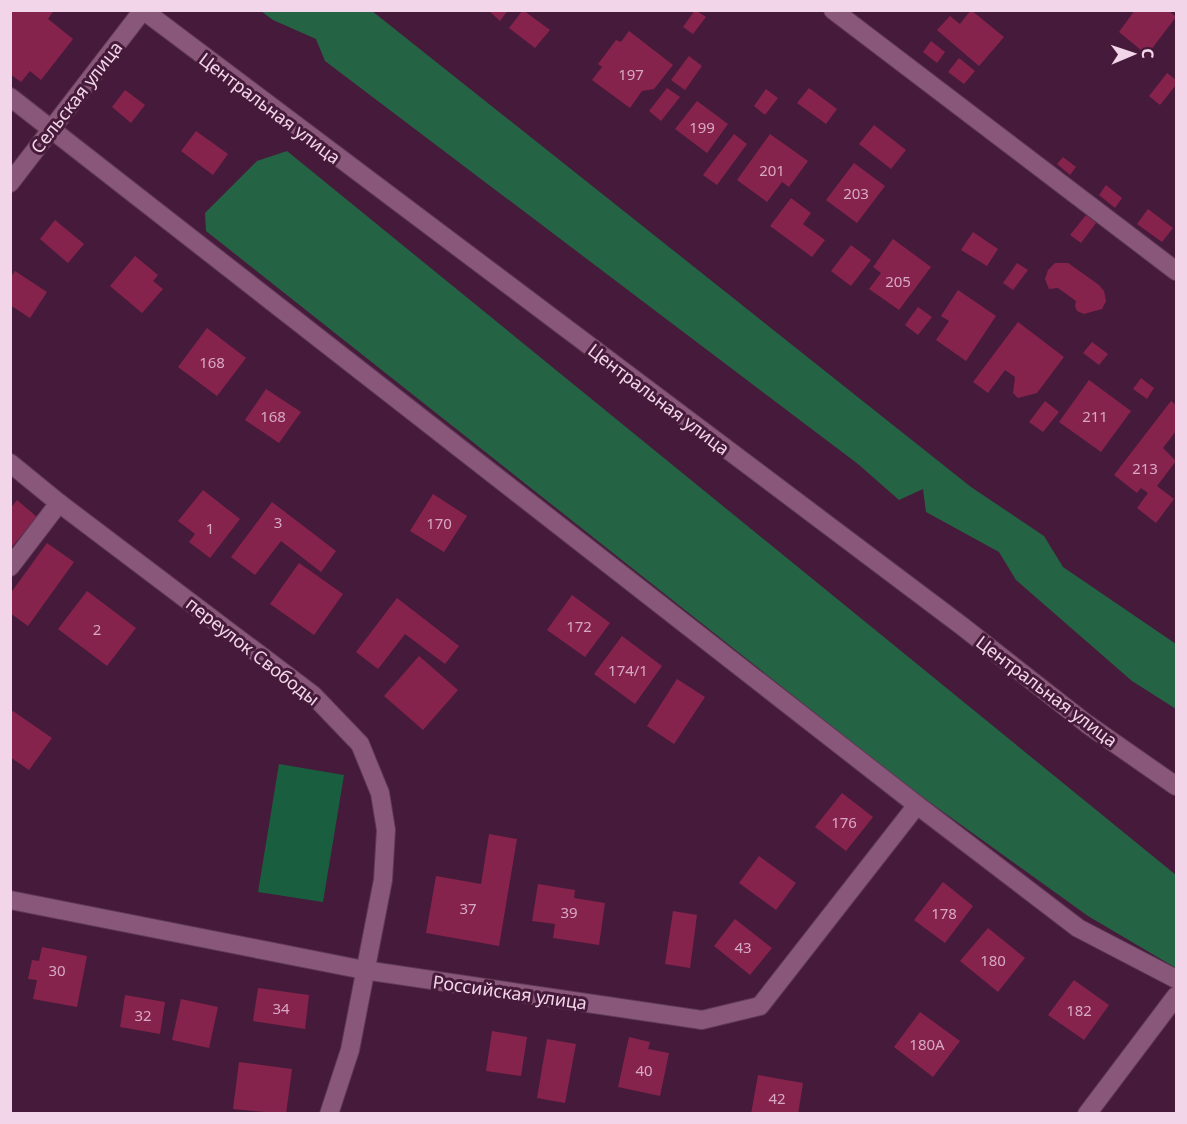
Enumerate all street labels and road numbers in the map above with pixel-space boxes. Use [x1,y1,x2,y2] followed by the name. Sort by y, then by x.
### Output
[25,36,127,158] street label: Сельская улица
[194,47,346,169] street label: Центральная улица
[583,338,735,460] street label: Центральная улица
[181,591,325,711] street label: переулок Свободы
[971,630,1123,752] street label: Центральная улица
[431,969,589,1015] street label: Российская улица

